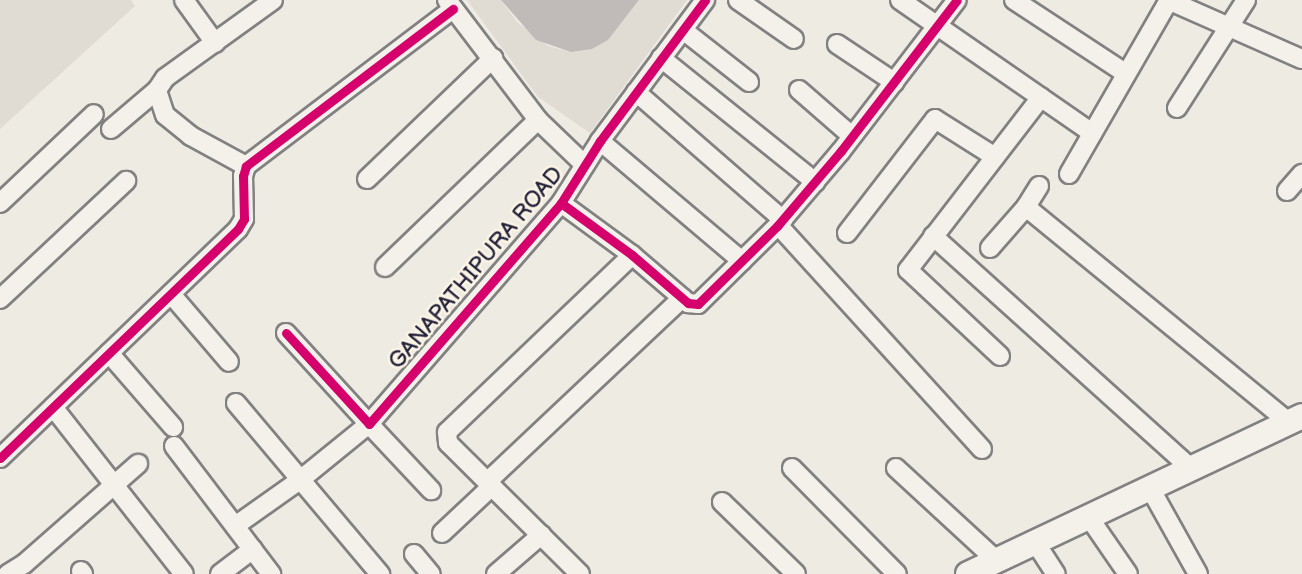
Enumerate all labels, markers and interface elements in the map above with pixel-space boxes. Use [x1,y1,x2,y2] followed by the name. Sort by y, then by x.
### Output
[383,161,569,375] street label: GANAPATHIPURA ROAD

